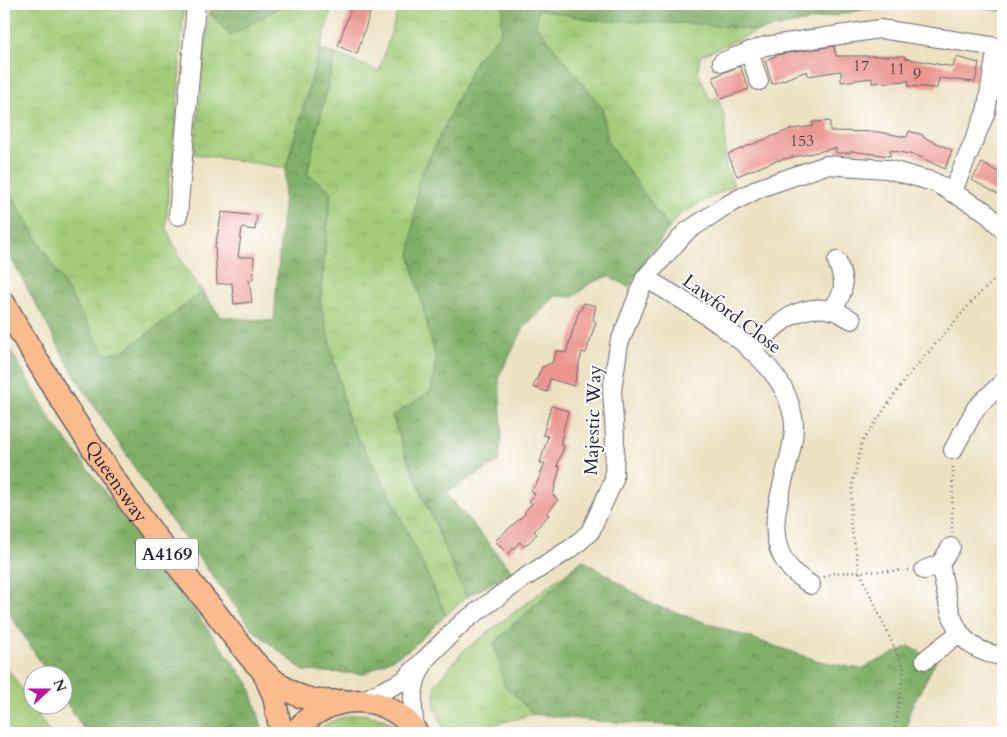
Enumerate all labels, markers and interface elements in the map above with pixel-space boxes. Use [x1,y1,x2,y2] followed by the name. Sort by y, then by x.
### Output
[853,55,869,77] house number: 17
[889,58,905,80] house number: 11
[913,63,921,85] house number: 9
[790,130,814,152] house number: 153
[677,268,787,360] street label: Lawford Close
[578,364,608,476] street label: Majestic Way
[78,435,154,528] street label: Queensway
[136,538,198,570] road number: A4169
[22,664,72,714] north arrow
[49,676,71,695] text: N

